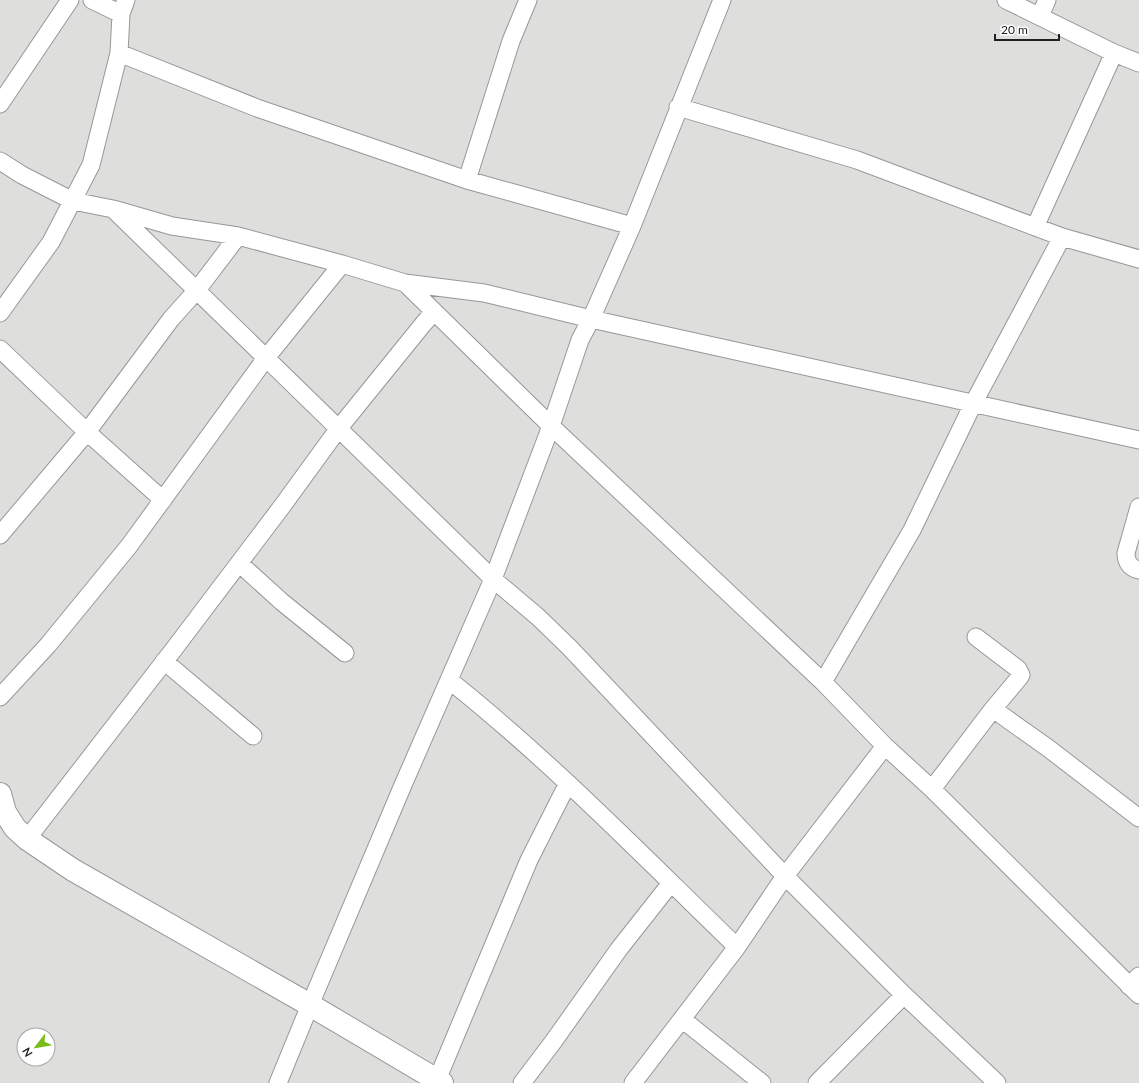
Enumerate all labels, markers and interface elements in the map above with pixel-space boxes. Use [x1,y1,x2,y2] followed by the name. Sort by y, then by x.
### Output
[995,16,1059,42] scale bar
[1001,22,1028,37] text: 20 m
[16,1027,56,1067] north arrow
[19,1045,35,1059] text: N

